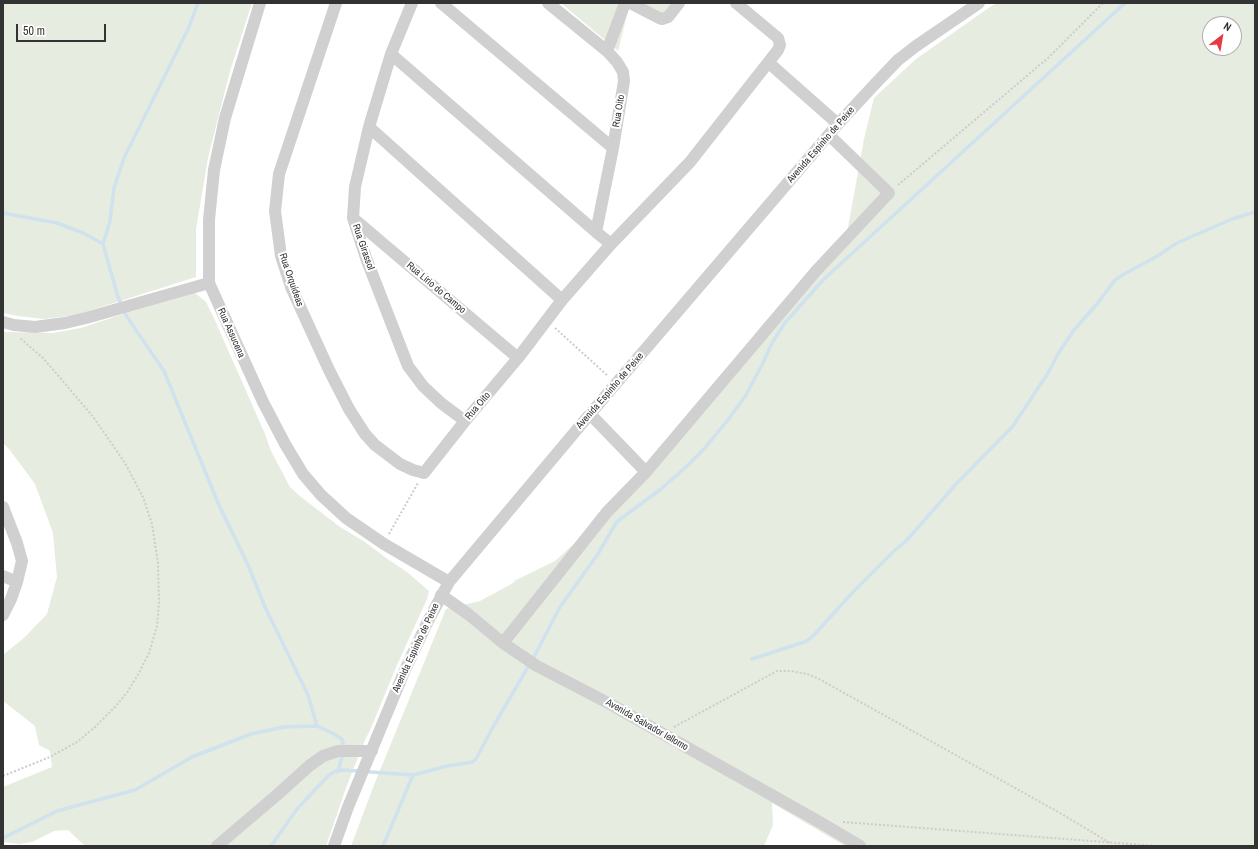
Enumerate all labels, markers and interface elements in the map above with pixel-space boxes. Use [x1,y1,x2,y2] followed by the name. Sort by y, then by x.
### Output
[18,16,108,42] scale bar
[1202,16,1242,56] north arrow
[1221,19,1234,34] text: N
[23,23,45,39] text: 50 m
[611,94,627,128] street label: Rua Oito
[785,104,857,186] street label: Avenida Espinho de Peixe
[350,222,376,272] street label: Rua Girassol
[276,252,306,308] street label: Rua Orquídeas
[404,260,468,316] street label: Rua Lírio do Campo
[215,306,247,360] street label: Rua Assucena
[574,350,646,432] street label: Avenida Espinho de Peixe
[463,390,493,422] street label: Rua Oito
[390,602,442,694] street label: Avenida Espinho de Peixe
[604,696,690,754] street label: Avenida Salvador Iellomo

